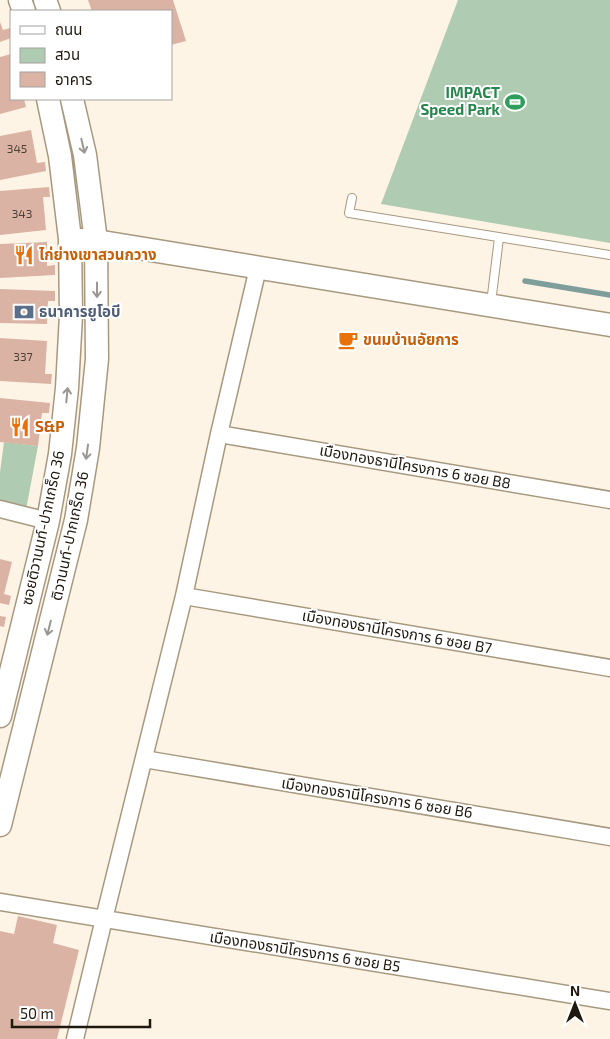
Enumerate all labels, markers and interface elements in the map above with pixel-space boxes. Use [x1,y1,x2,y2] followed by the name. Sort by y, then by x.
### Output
[10,10,172,100] legend
[55,20,82,38] text: ถนน
[55,45,80,63] text: สวน
[55,70,92,88] text: อาคาร
[421,83,501,118] place label: IMPACT Speed Park
[504,91,526,113] sports icon: IMPACT Speed Park
[79,138,88,154] one-way arrow
[7,141,27,155] house number: 345
[12,206,32,220] house number: 343
[13,244,35,266] restaurant icon: ไก่ย่างเขาสวนกวาง
[39,245,157,263] place label: ไก่ย่างเขาสวนกวาง
[92,282,101,298] one-way arrow
[13,301,35,323] bank icon: ธนาคารยูโอบี
[39,302,121,322] place label: ธนาคารยูโอบี
[337,329,359,351] cafe icon: ขนมบ้านอัยการ
[363,330,459,348] place label: ขนมบ้านอัยการ
[13,349,33,363] house number: 337
[62,387,71,403] one-way arrow
[9,416,31,438] restaurant icon: S&P
[35,417,65,435] place label: S&P
[318,440,512,492] street label: เมืองทองธานีโครงการ 6 ซอย B8
[82,444,92,460] one-way arrow
[18,449,68,607] street label: ซอยติวานนท์-ปากเกร็ด 36
[48,470,92,602] street label: ติวานนท์-ปากเกร็ด 36
[301,605,494,657] street label: เมืองทองธานีโครงการ 6 ซอย B7
[44,620,53,636] one-way arrow
[280,773,474,821] street label: เมืองทองธานีโครงการ 6 ซอย B6
[209,927,402,975] street label: เมืองทองธานีโครงการ 6 ซอย B5
[550,979,600,1029] north arrow
[570,982,580,999] text: N
[12,996,150,1028] scale bar
[20,1004,54,1022] text: 50 m

